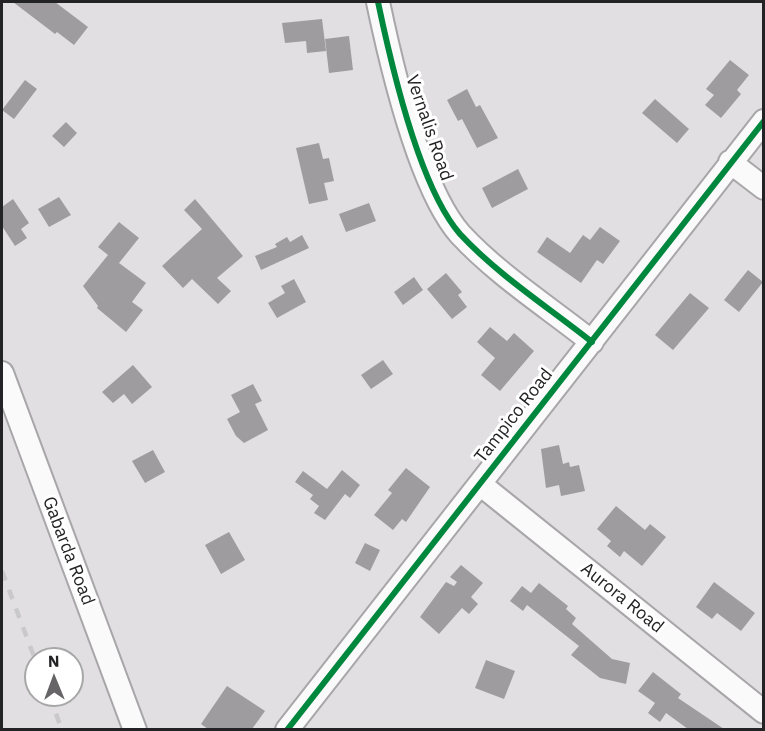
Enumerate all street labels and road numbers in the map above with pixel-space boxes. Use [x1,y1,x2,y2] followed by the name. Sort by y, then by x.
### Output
[401,72,457,184] street label: Vernalis Road
[470,364,558,468] street label: Tampico Road
[37,494,99,608] street label: Gabarda Road
[576,558,668,638] street label: Aurora Road

